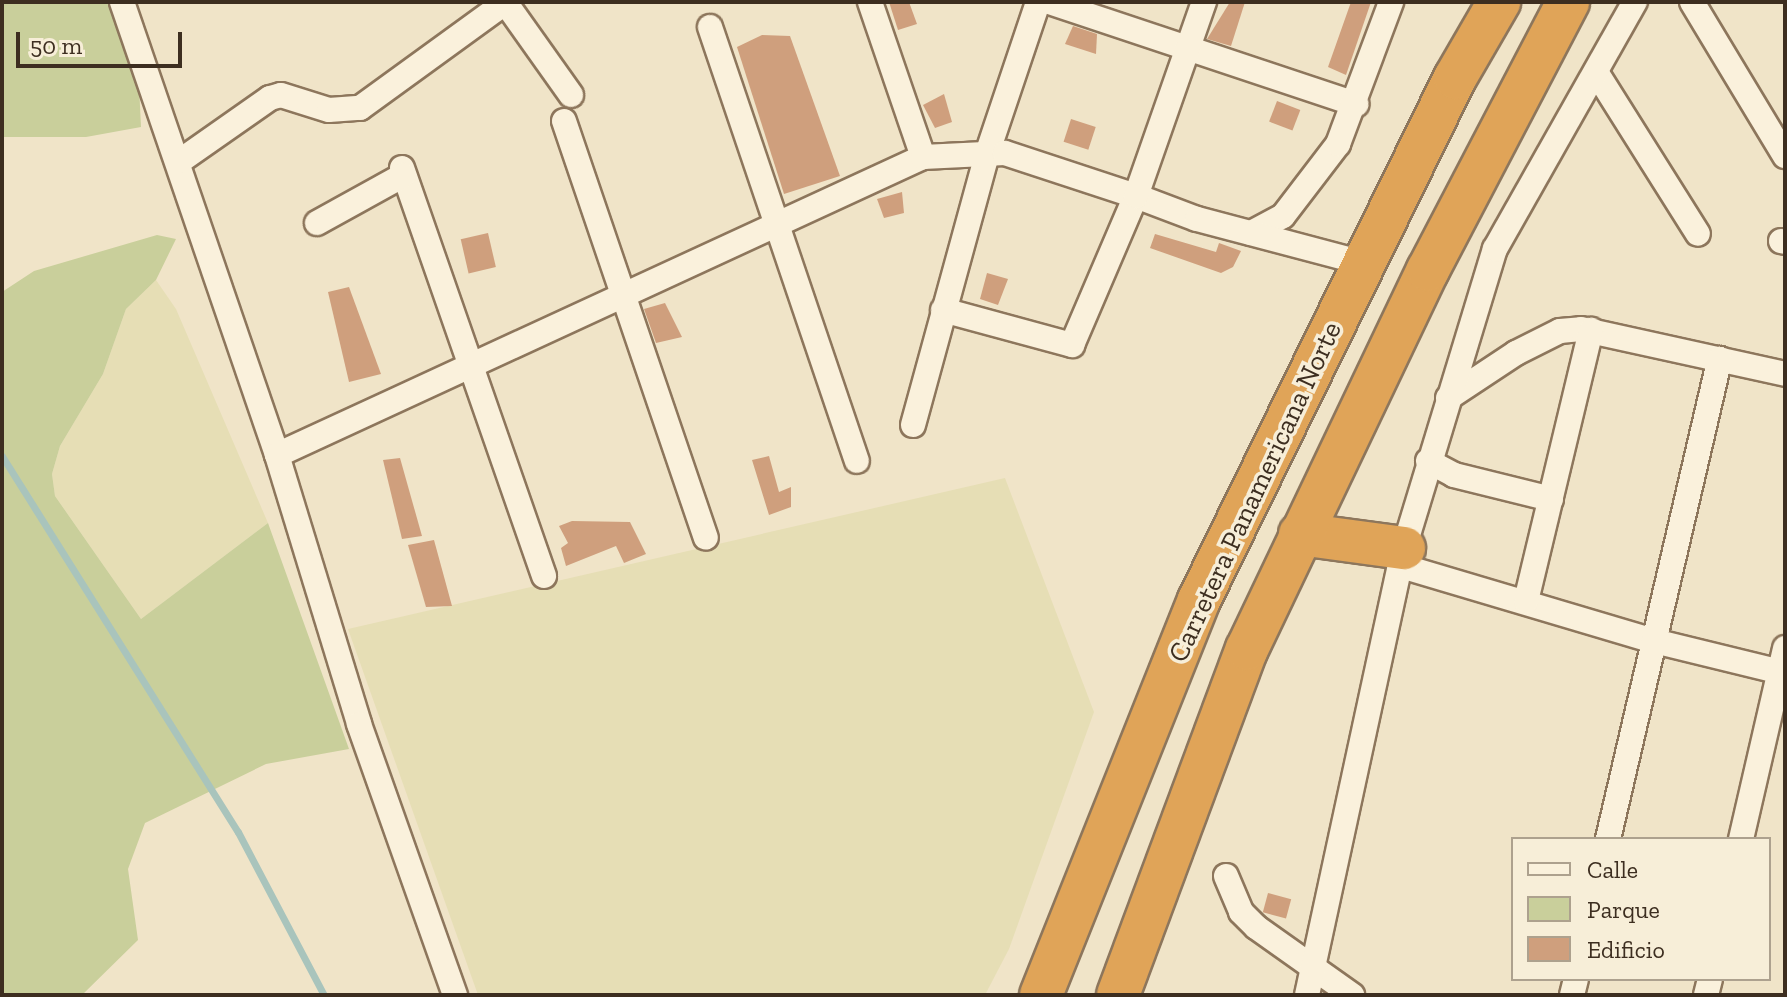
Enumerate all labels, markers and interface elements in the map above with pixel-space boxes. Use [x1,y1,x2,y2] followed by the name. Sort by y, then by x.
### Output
[20,16,186,66] scale bar
[30,31,82,60] text: 50 m
[1161,317,1349,667] street label: Carretera Panamericana Norte
[1511,837,1771,981] legend
[1587,855,1638,884] text: Calle
[1587,895,1660,924] text: Parque
[1587,935,1665,964] text: Edificio

